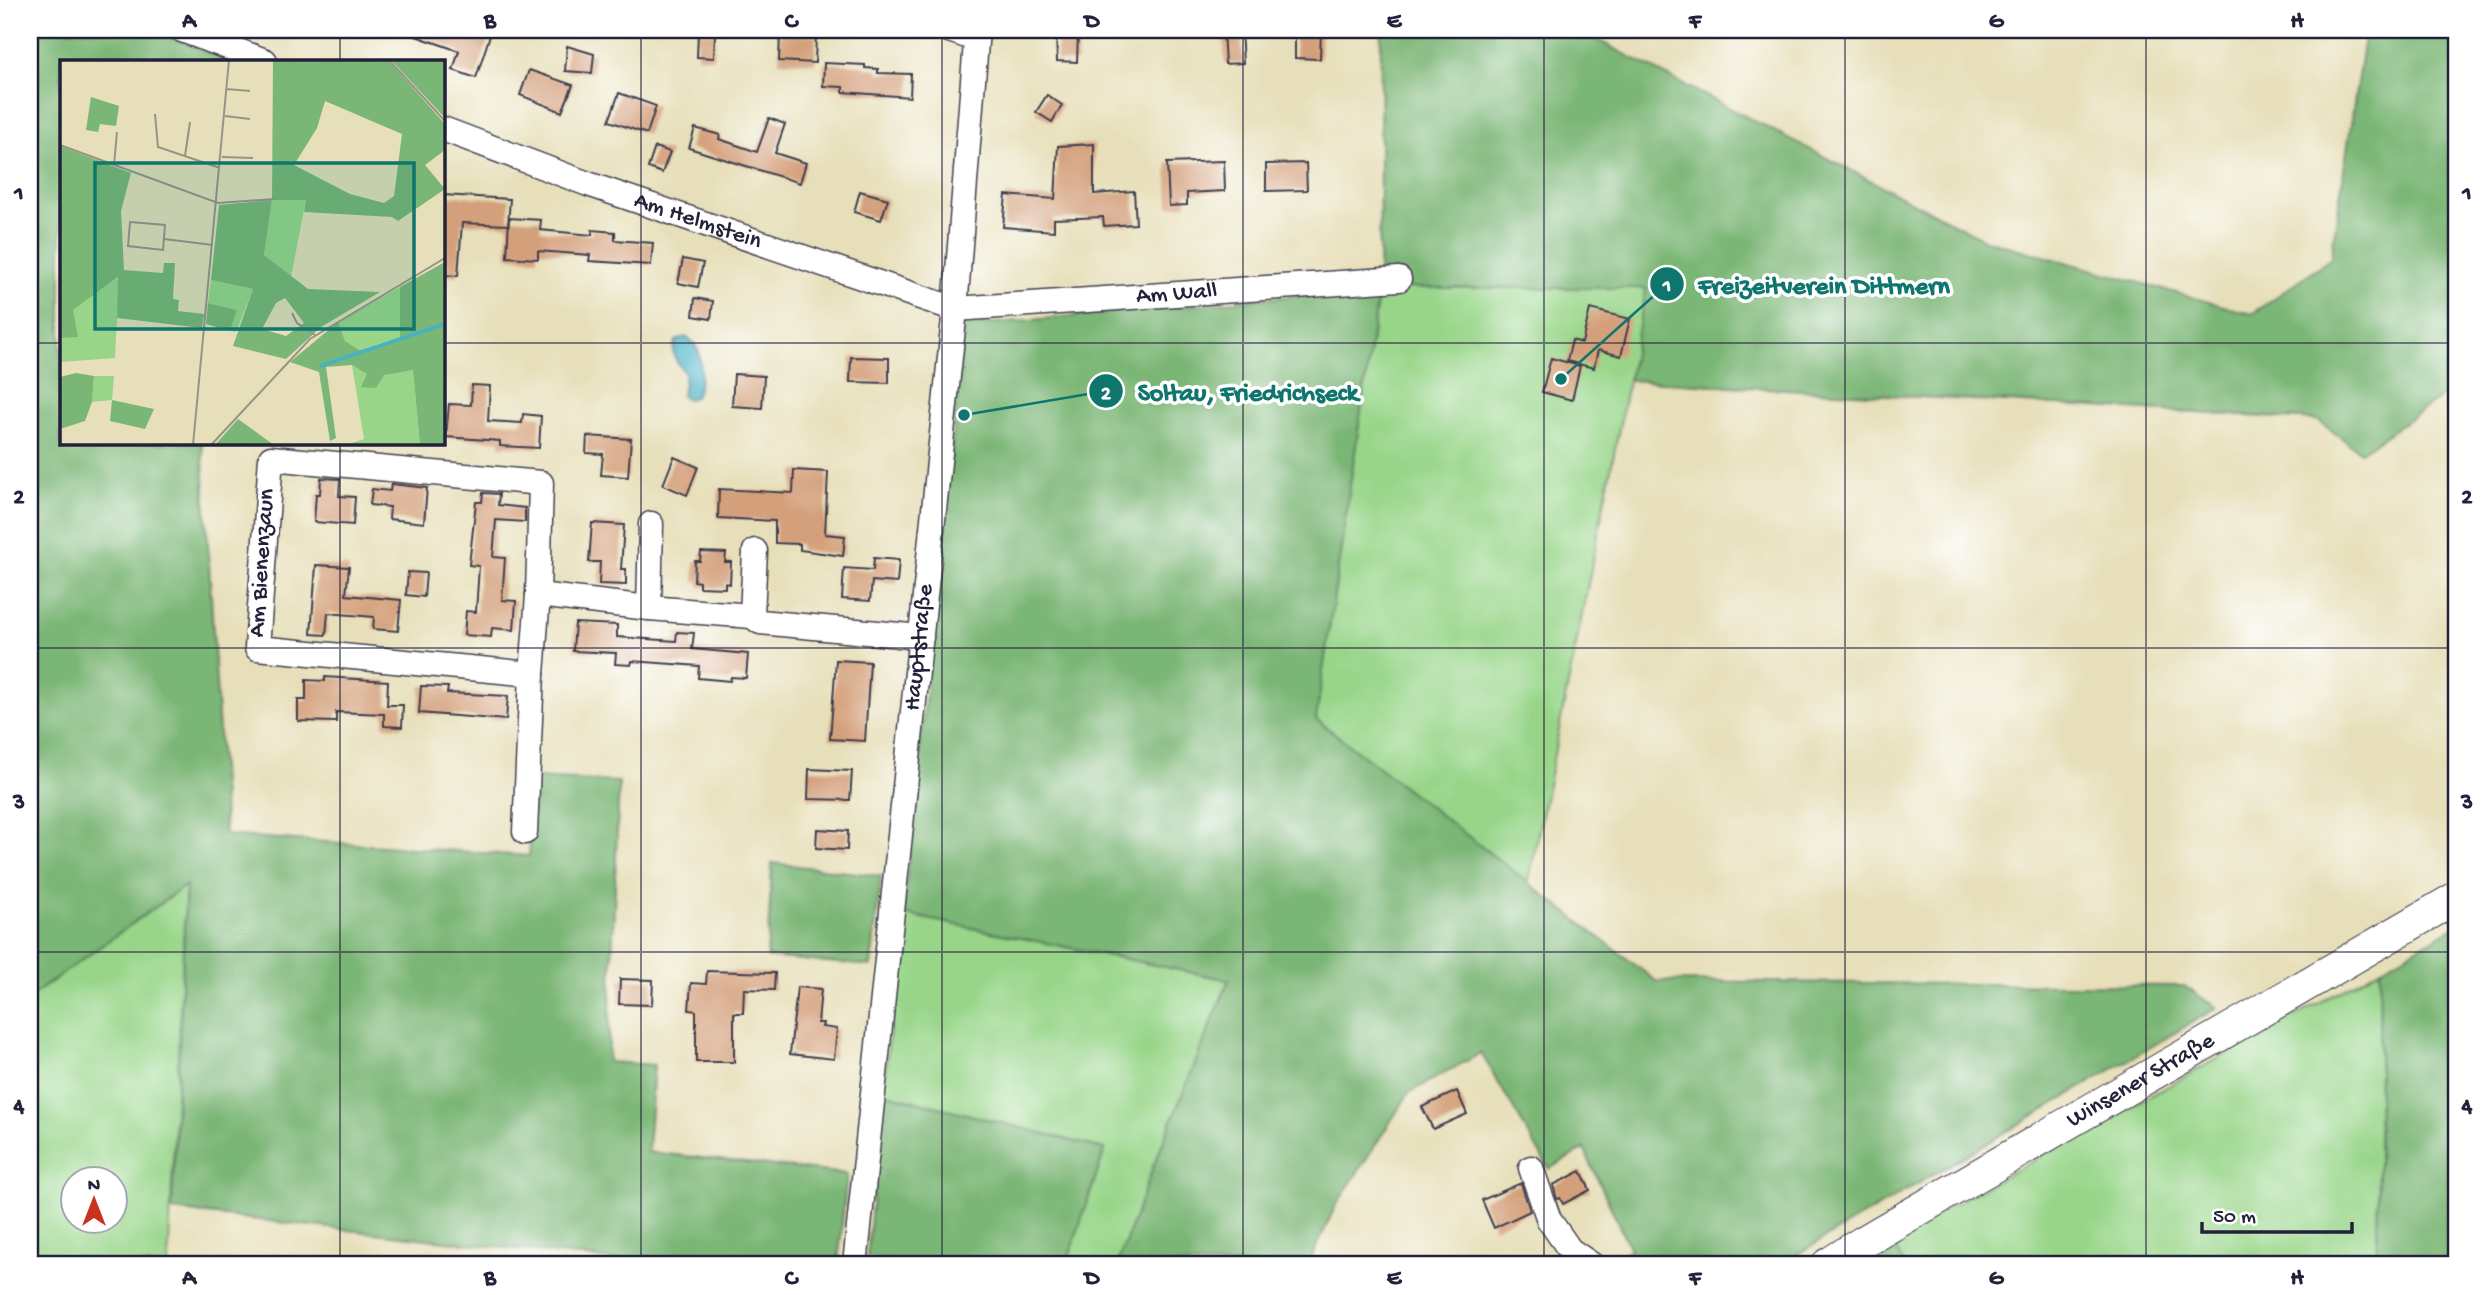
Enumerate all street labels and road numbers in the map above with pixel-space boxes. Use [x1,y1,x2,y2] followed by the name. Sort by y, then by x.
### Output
[630,186,766,257] street label: Am Helmstein
[1135,277,1218,311] street label: Am Wall
[243,487,283,638] street label: Am Bienenzaun
[899,582,941,712] street label: Hauptstraße
[2062,1026,2220,1135] street label: Winsener Straße

